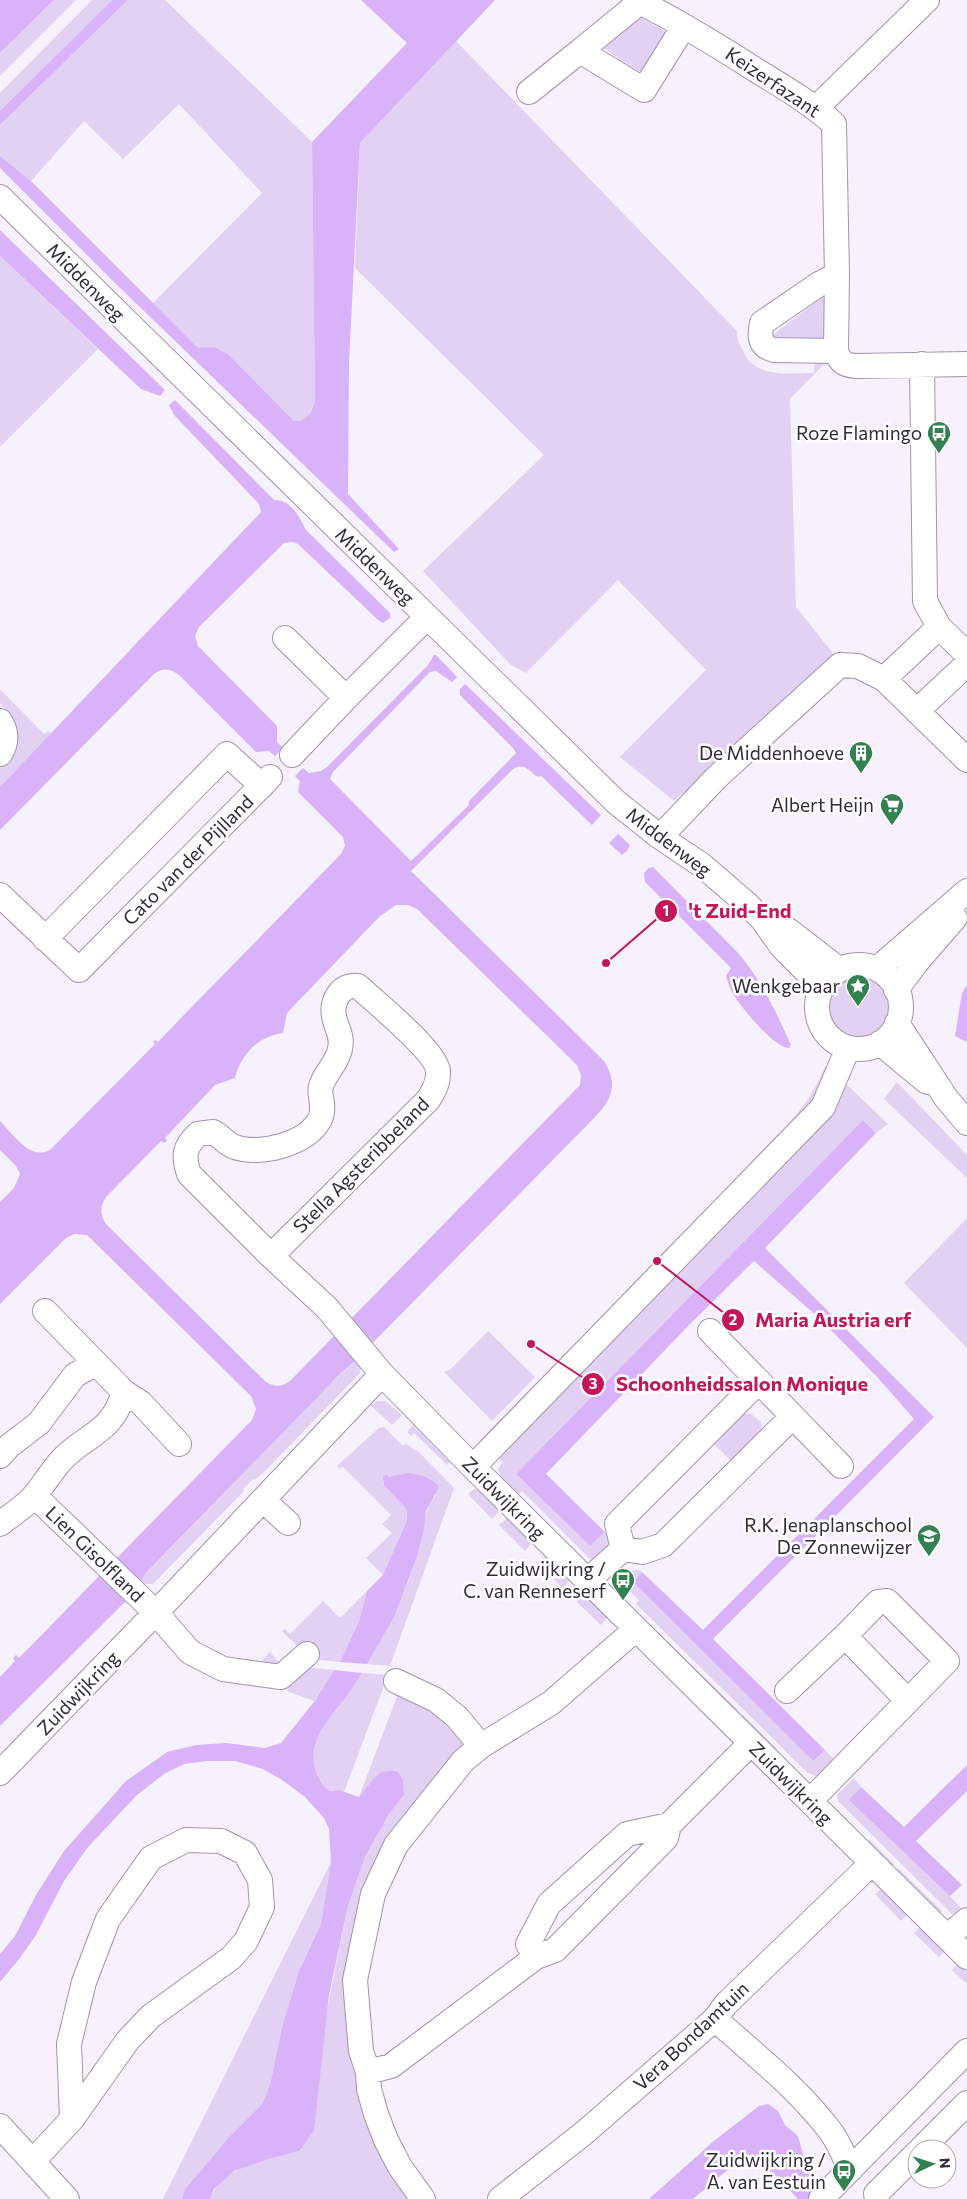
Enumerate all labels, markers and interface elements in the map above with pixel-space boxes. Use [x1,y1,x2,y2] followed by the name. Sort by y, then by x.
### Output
[722,41,825,122] street label: Keizerfazant
[43,238,130,325] street label: Middenweg
[926,420,952,454] bus stop icon: Roze Flamingo
[796,421,922,444] place label: Roze Flamingo
[331,522,420,609] street label: Middenweg
[848,740,874,774] building icon: De Middenhoeve
[699,741,844,764] place label: De Middenhoeve
[118,790,258,930] street label: Cato van der Pijlland
[879,792,905,826] supermarket icon: Albert Heijn
[771,793,874,816] place label: Albert Heijn
[622,802,717,881] street label: Middenweg
[653,893,801,928] callout: 't Zuid-End
[689,898,791,922] text: 't Zuid-End
[663,901,669,919] text: 1
[845,973,871,1007] place icon: Wenkgebaar
[732,974,840,997] place label: Wenkgebaar
[288,1092,433,1237] street label: Stella Agsteribbeland
[720,1303,921,1338] callout: Maria Austria erf
[755,1307,912,1331] text: Maria Austria erf
[729,1310,737,1328] text: 2
[581,1366,878,1401] callout: Schoonheidssalon Monique
[616,1371,868,1395] text: Schoonheidssalon Monique
[589,1374,598,1392] text: 3
[458,1451,551,1544] street label: Zuidwijkring
[41,1501,149,1606] street label: Lien Gisolfland
[744,1513,912,1558] place label: R.K. Jenaplanschool De Zonnewijzer
[916,1523,942,1557] school or university icon: R.K. Jenaplanschool De Zonnewijzer
[463,1557,606,1602] place label: Zuidwijkring / C. van Renneserf
[610,1567,636,1601] bus stop icon: Zuidwijkring / C. van Renneserf
[32,1646,123,1740] street label: Zuidwijkring
[745,1736,838,1829] street label: Zuidwijkring
[628,1976,753,2095] street label: Vera Bondamtuin
[907,2139,957,2189] north arrow
[706,2148,826,2193] place label: Zuidwijkring / A. van Eestuin
[937,2157,954,2169] text: N
[831,2158,857,2192] bus stop icon: Zuidwijkring / A. van Eestuin

